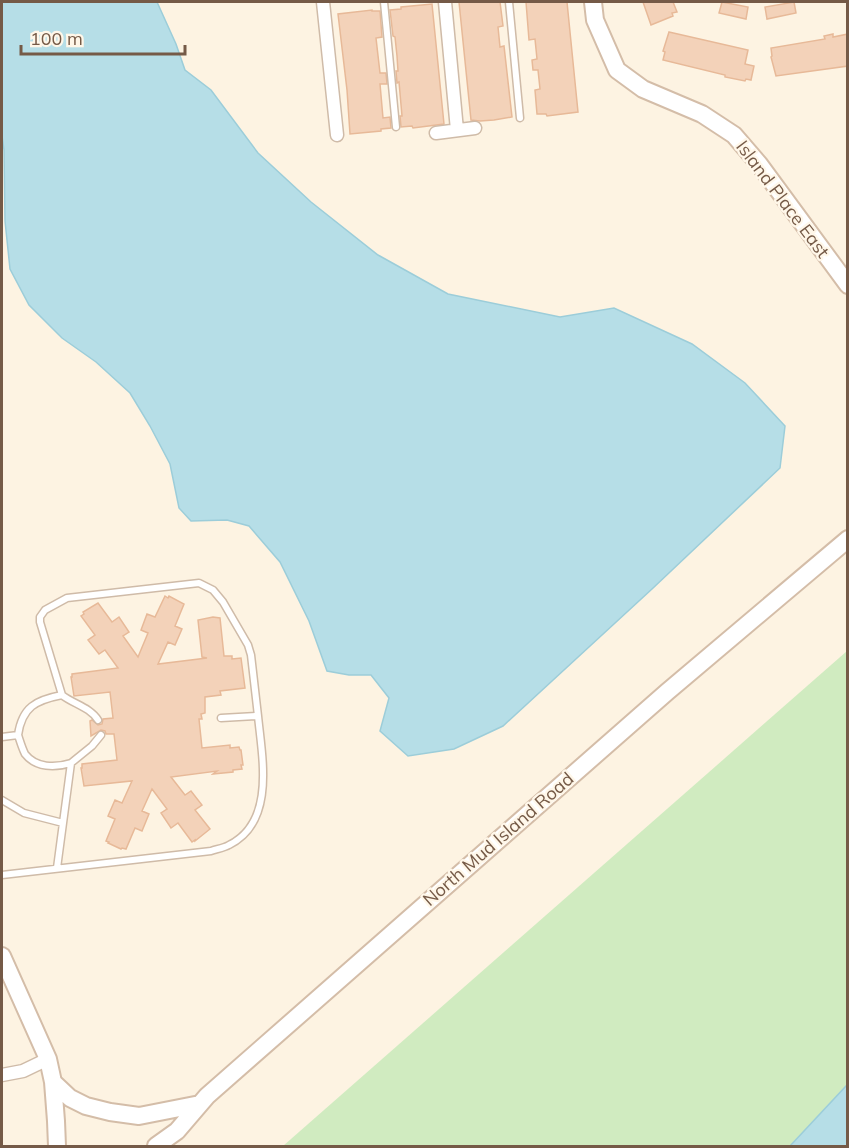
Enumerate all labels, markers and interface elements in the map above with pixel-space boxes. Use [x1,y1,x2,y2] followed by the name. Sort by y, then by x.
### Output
[21,18,184,56] scale bar
[30,27,83,50] text: 100 m
[731,136,835,262] street label: Island Place East
[418,767,578,911] street label: North Mud Island Road

